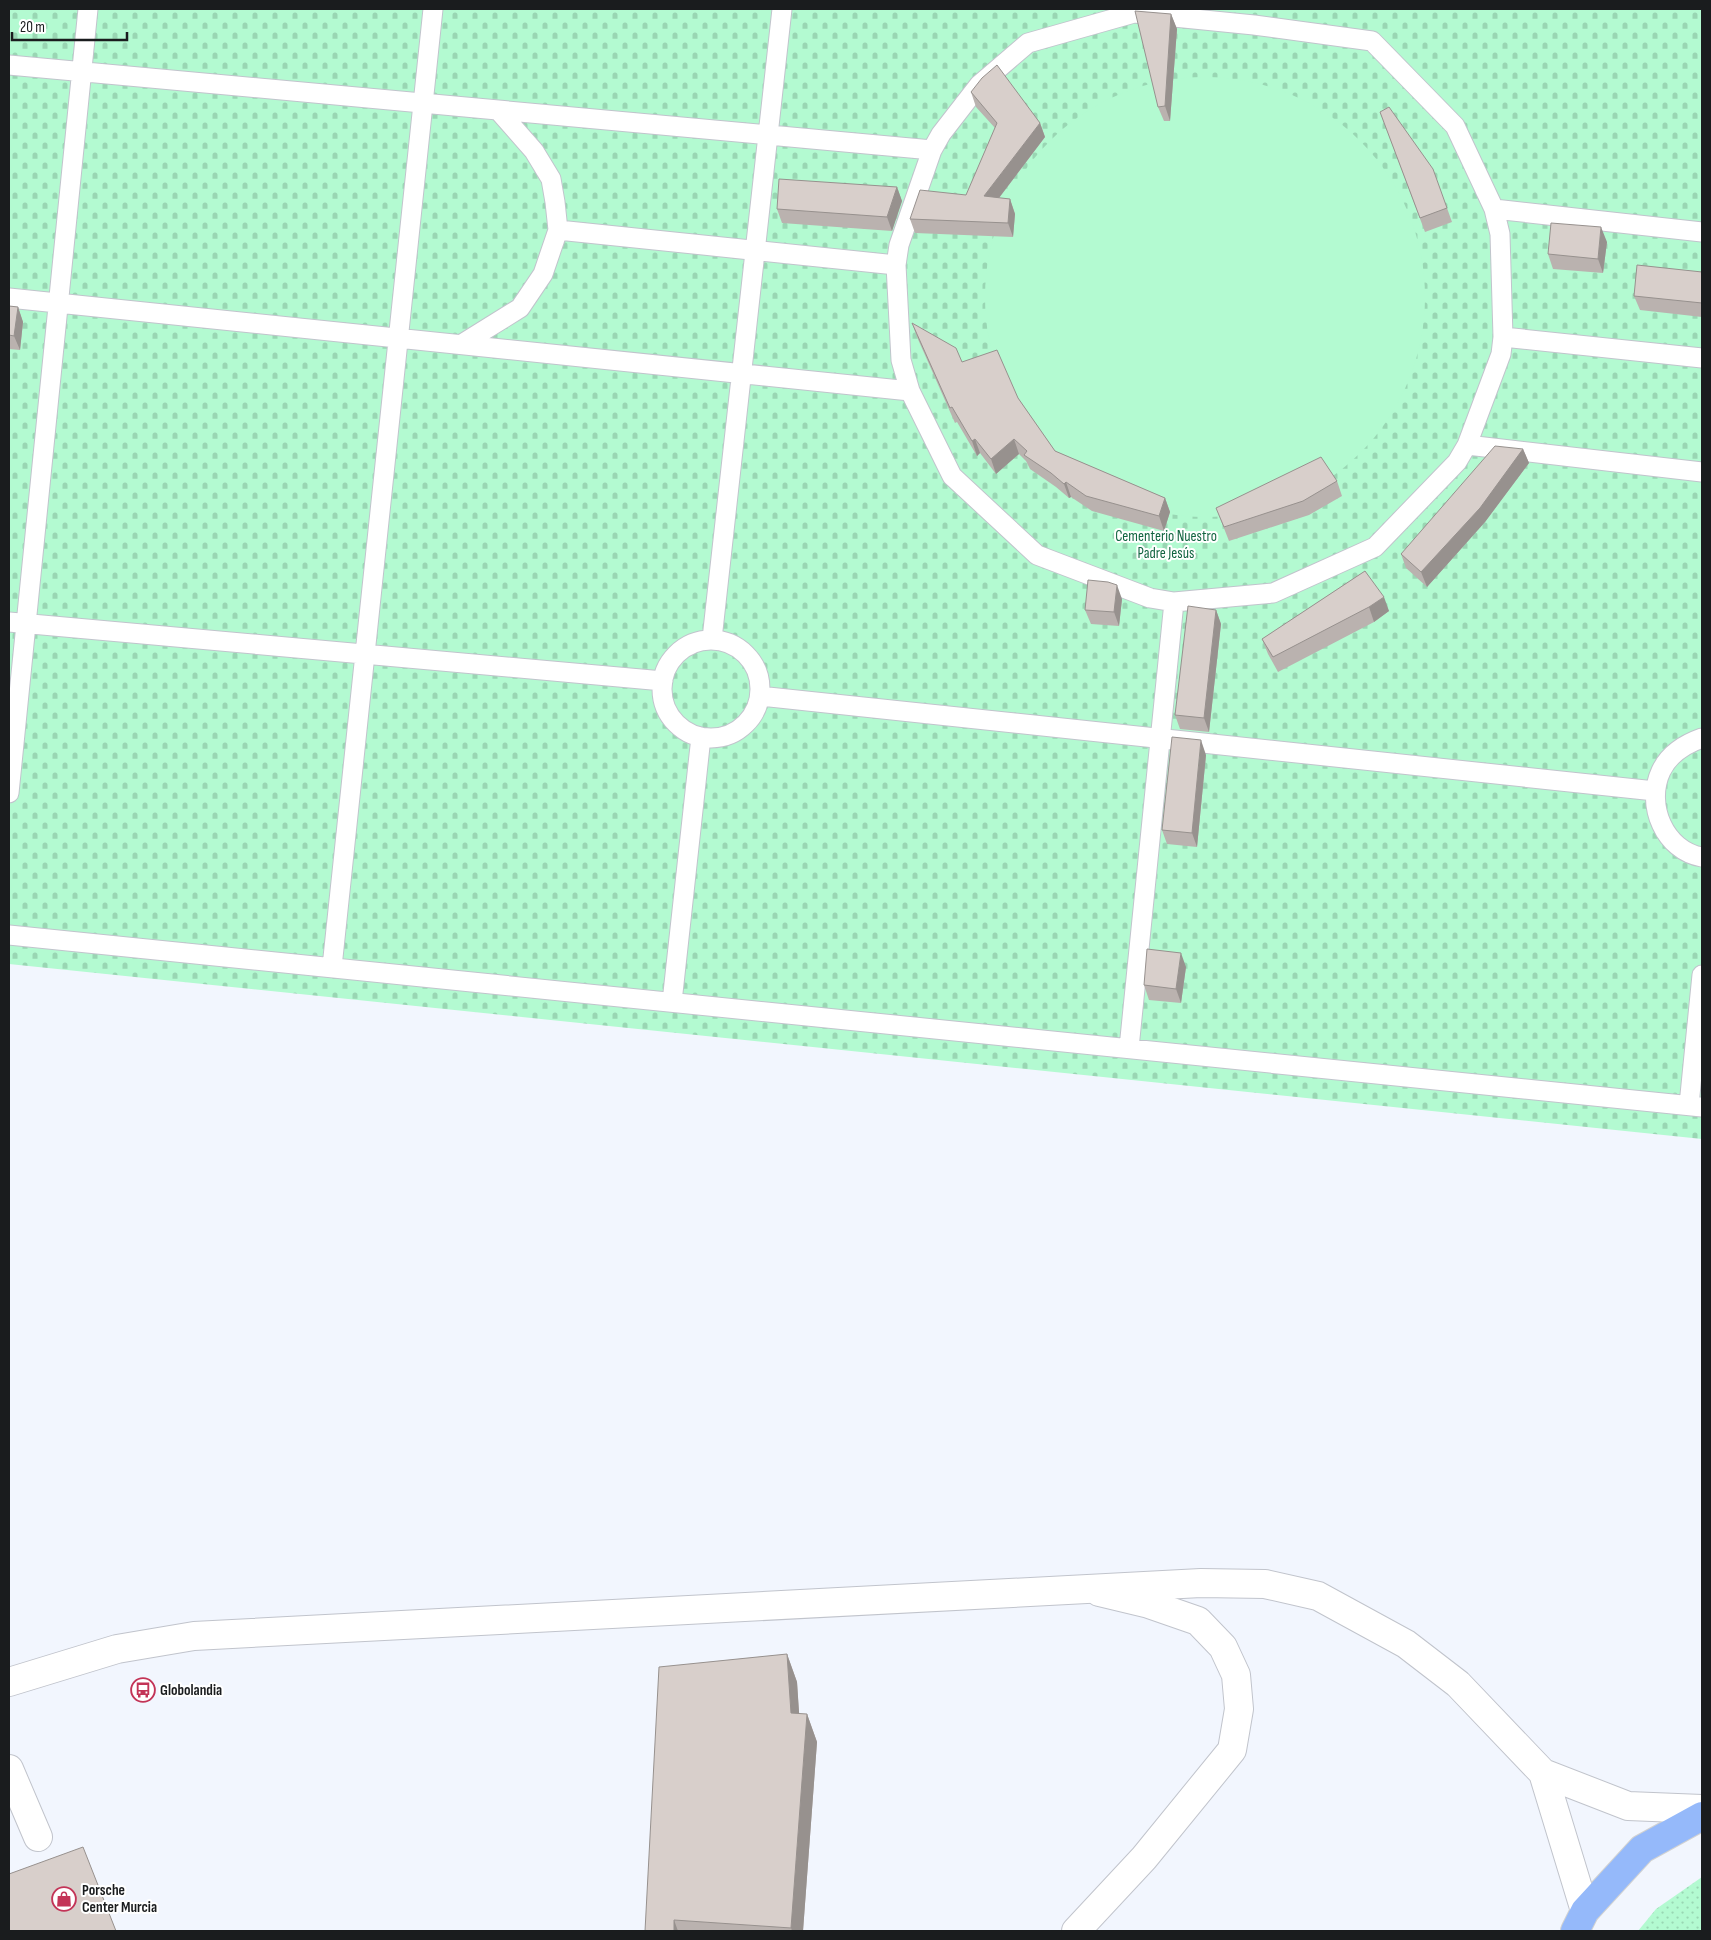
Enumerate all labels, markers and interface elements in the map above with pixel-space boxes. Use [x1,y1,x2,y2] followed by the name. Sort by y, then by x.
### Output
[12,10,128,42] scale bar
[20,18,45,37] text: 20 m
[1115,527,1217,563] park label: Cementerio Nuestro Padre Jesús
[130,1677,156,1703] bus stop icon: Globolandia
[160,1681,222,1700] place label: Globolandia
[82,1881,157,1917] place label: Porsche Center Murcia
[51,1886,77,1912] shop icon: Porsche Center Murcia

